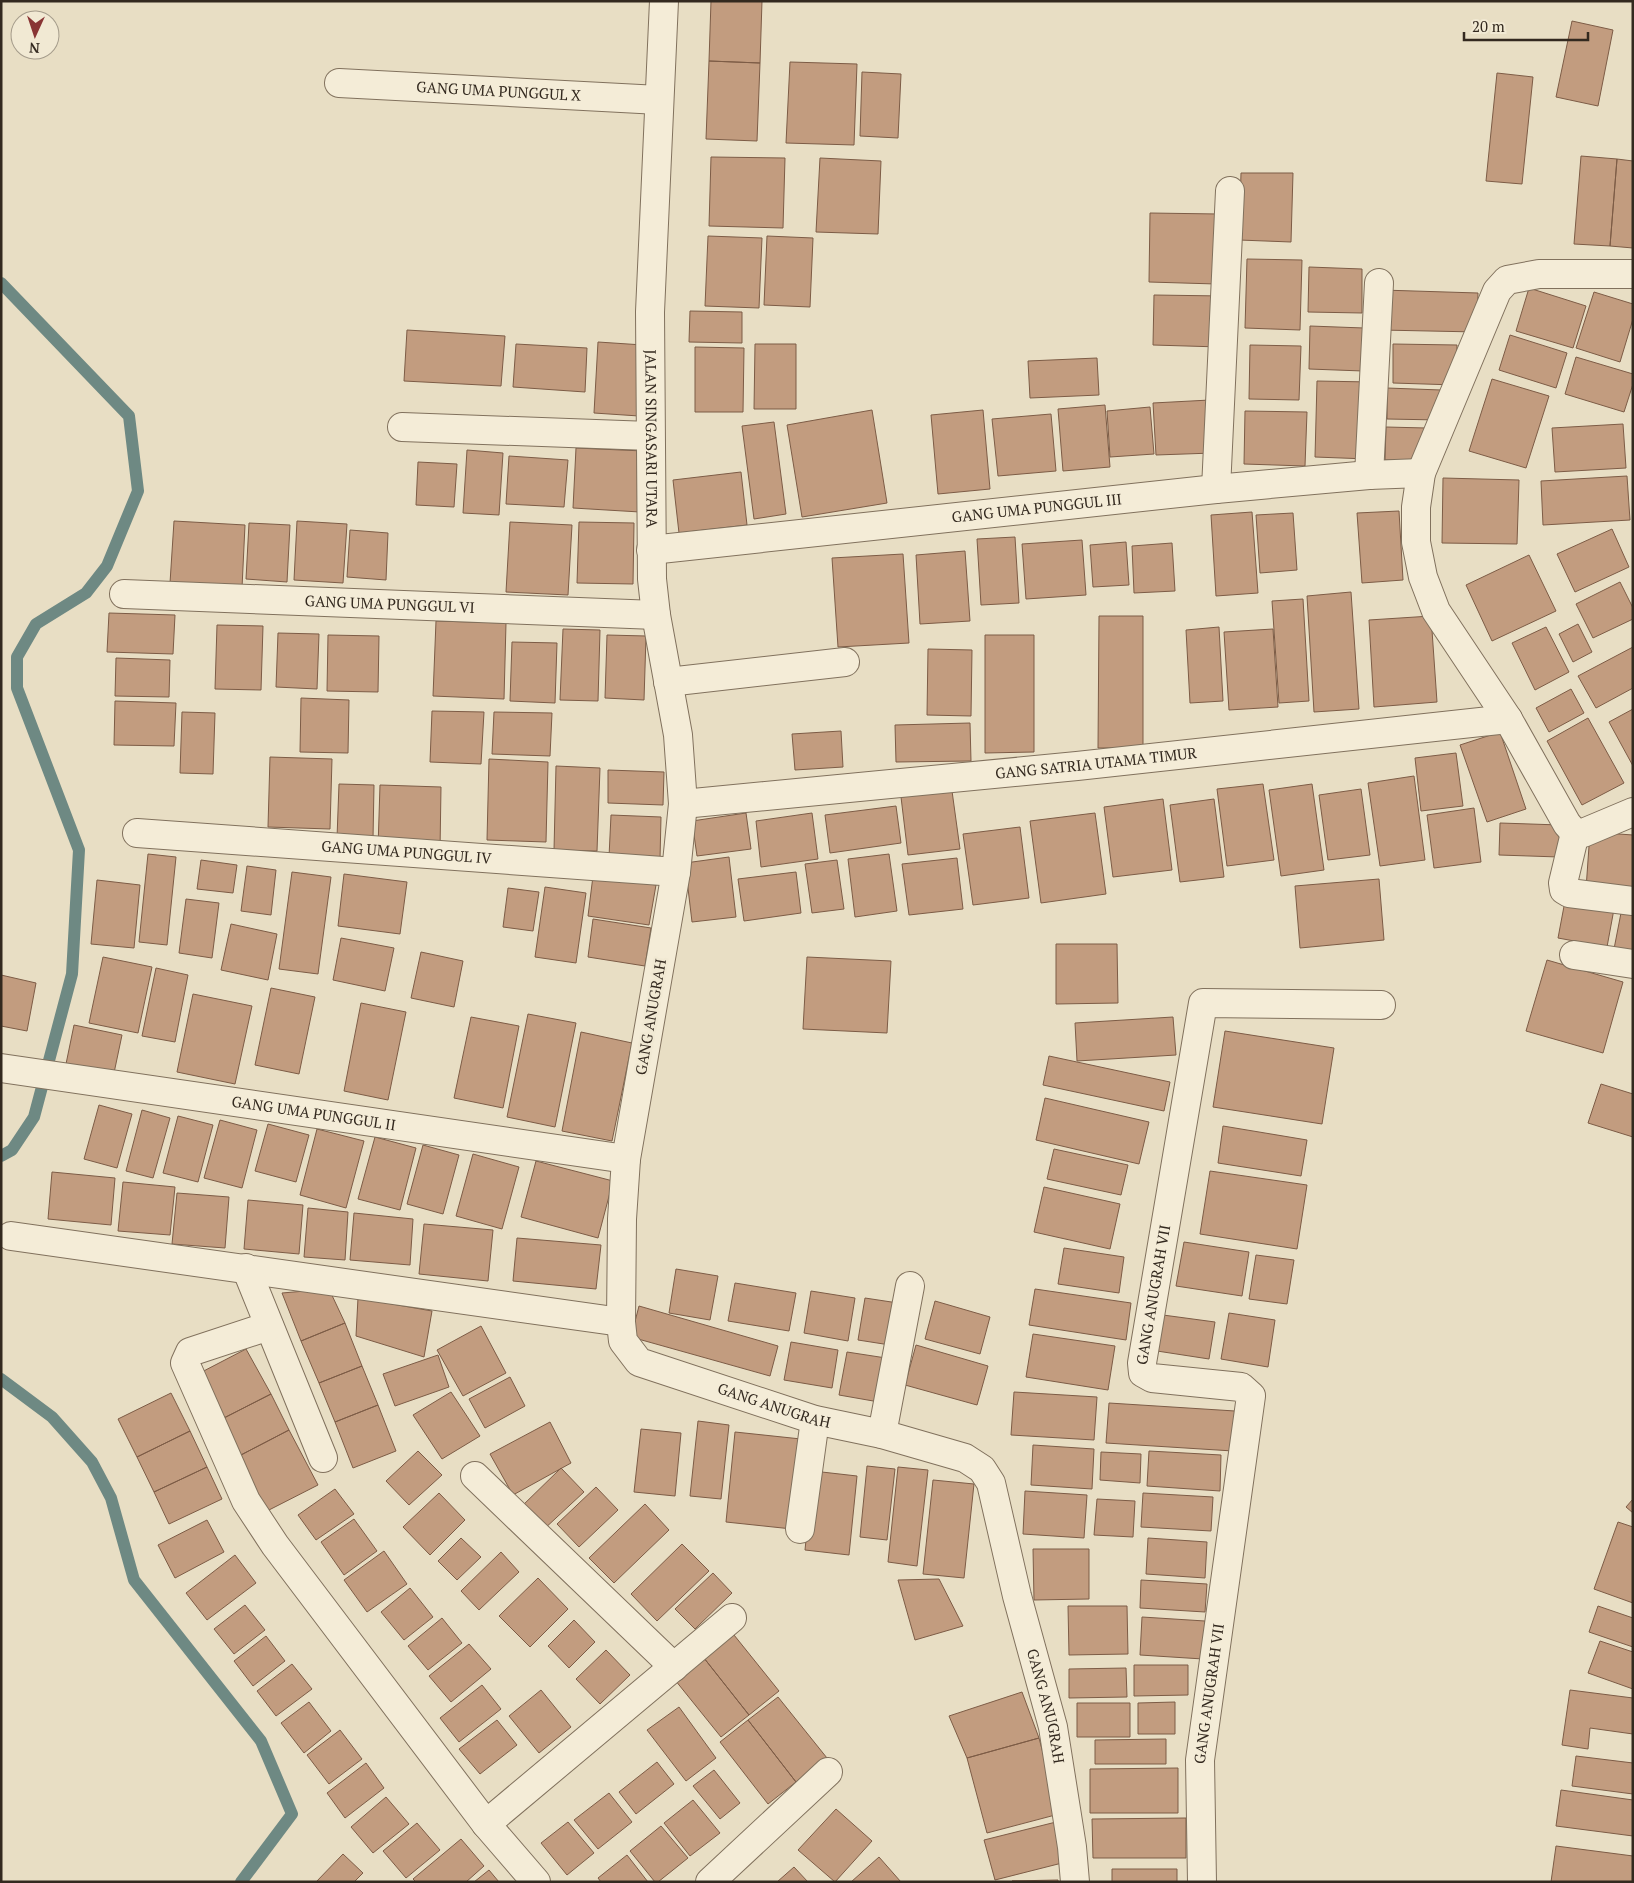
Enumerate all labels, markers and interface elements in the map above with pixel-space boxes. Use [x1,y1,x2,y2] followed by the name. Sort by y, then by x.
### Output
[10,10,60,60] north arrow
[1464,10,1588,42] scale bar
[1472,16,1505,36] text: 20 m
[28,39,40,58] text: N
[416,76,582,105] street label: GANG UMA PUNGGUL X
[641,349,663,529] street label: JALAN SINGASARI UTARA
[951,488,1123,526] street label: GANG UMA PUNGGUL III
[304,590,475,617] street label: GANG UMA PUNGGUL VI
[994,742,1198,783] street label: GANG SATRIA UTAMA TIMUR
[321,835,493,868] street label: GANG UMA PUNGGUL IV
[630,957,670,1076] street label: GANG ANUGRAH
[231,1091,397,1134] street label: GANG UMA PUNGGUL II
[1131,1223,1174,1366] street label: GANG ANUGRAH VII
[715,1378,832,1432] street label: GANG ANUGRAH
[1189,1622,1228,1765] street label: GANG ANUGRAH VII
[1023,1646,1070,1765] street label: GANG ANUGRAH

